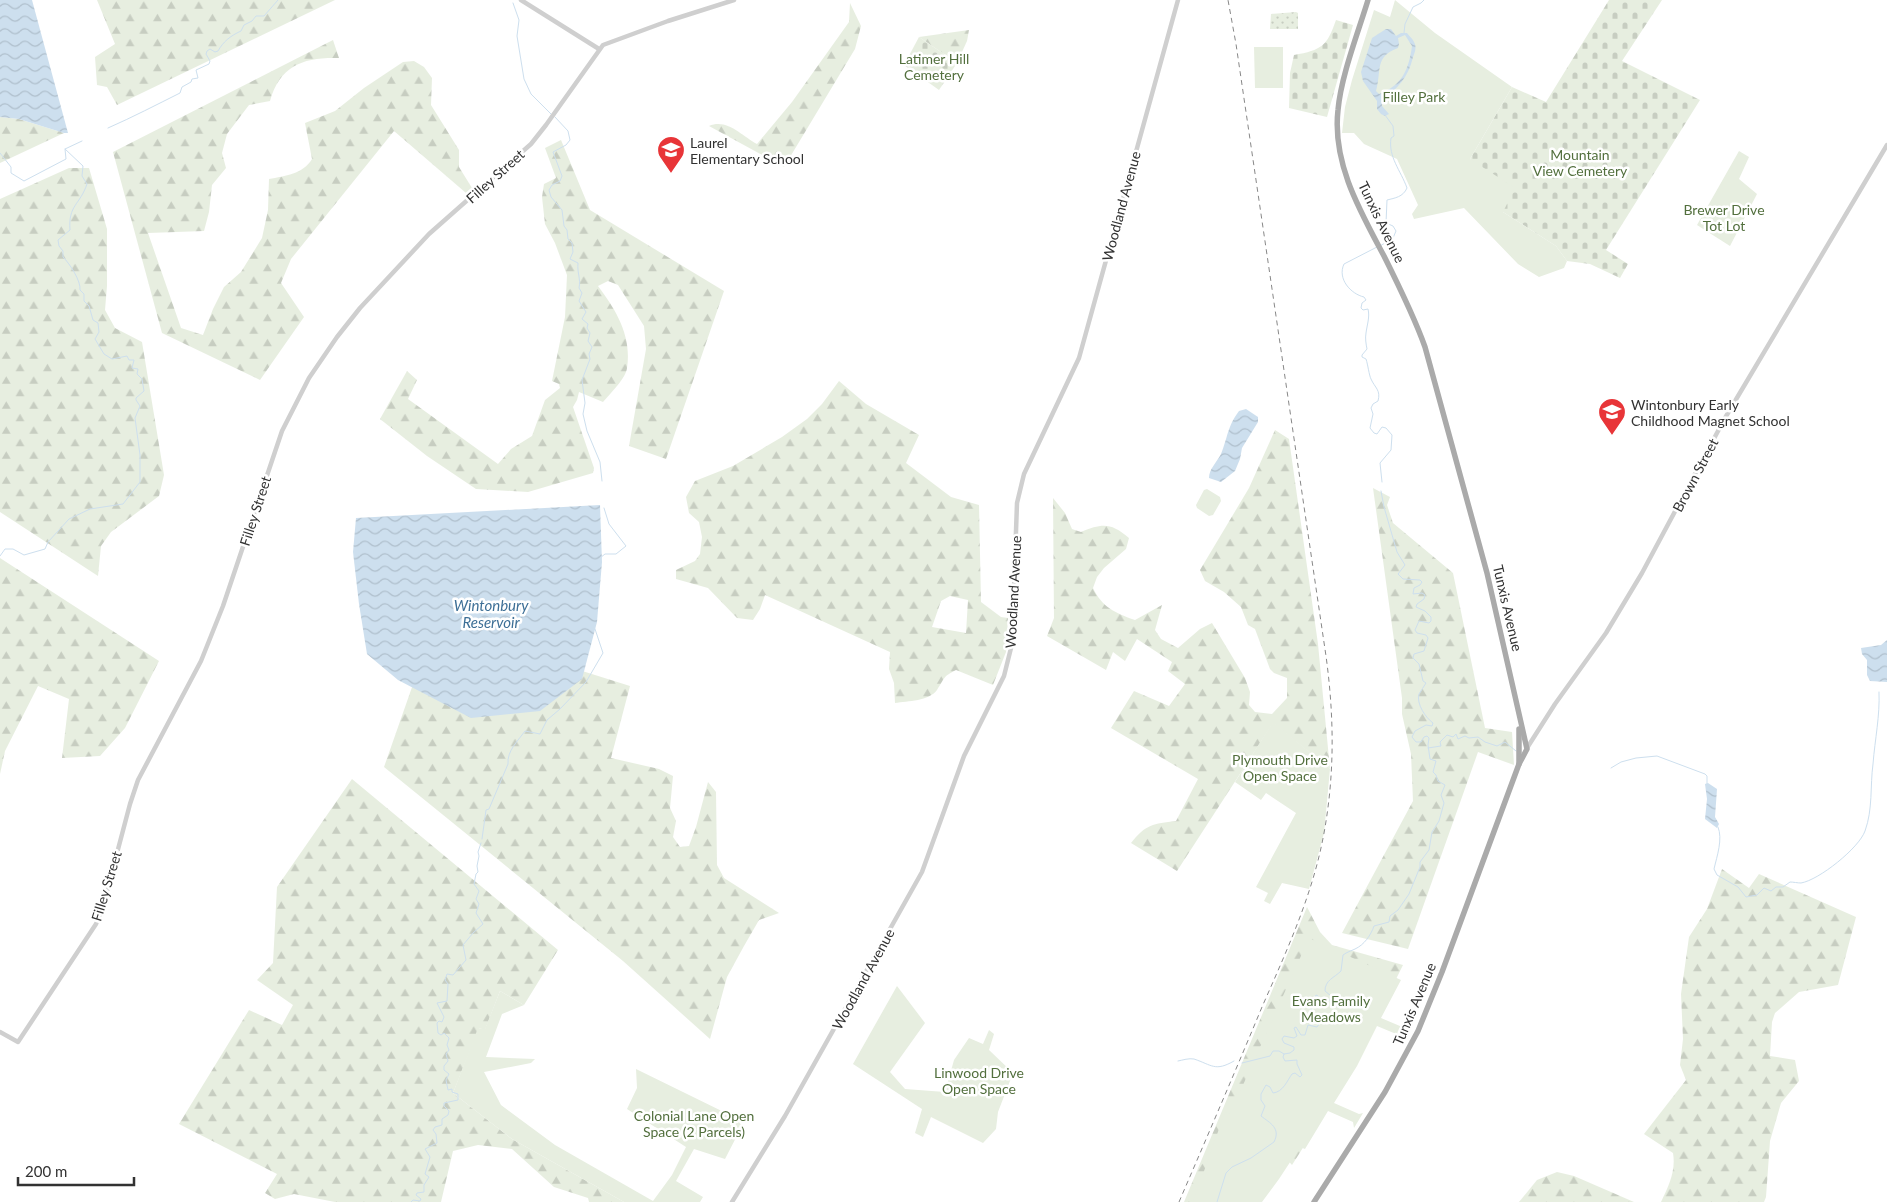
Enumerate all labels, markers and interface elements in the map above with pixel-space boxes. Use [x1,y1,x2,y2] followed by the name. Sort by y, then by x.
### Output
[899,50,969,83] park label: Latimer Hill Cemetery
[1383,88,1446,105] park label: Filley Park
[690,134,804,167] place label: Laurel Elementary School
[656,135,686,174] school or university icon: Laurel Elementary School
[462,145,528,207] street label: Filley Street
[1533,146,1628,179] park label: Mountain View Cemetery
[1098,149,1144,263] street label: Woodland Avenue
[1355,179,1409,265] street label: Tunxis Avenue
[1683,201,1765,234] park label: Brewer Drive Tot Lot
[1631,396,1790,429] place label: Wintonbury Early Childhood Magnet School
[1597,397,1627,436] school or university icon: Wintonbury Early Childhood Magnet School
[1669,435,1721,515] street label: Brown Street
[236,474,274,548] street label: Filley Street
[1002,535,1024,649] street label: Woodland Avenue
[1490,563,1526,653] street label: Tunxis Avenue
[454,596,529,631] water label: Wintonbury Reservoir
[1232,751,1328,784] park label: Plymouth Drive Open Space
[87,849,125,923] street label: Filley Street
[828,926,898,1032] street label: Woodland Avenue
[1389,960,1439,1048] street label: Tunxis Avenue
[1292,992,1371,1025] park label: Evans Family Meadows
[934,1064,1024,1097] park label: Linwood Drive Open Space
[634,1107,754,1140] park label: Colonial Lane Open Space (2 Parcels)
[18,1154,134,1186] scale bar
[25,1162,67,1180] text: 200 m

